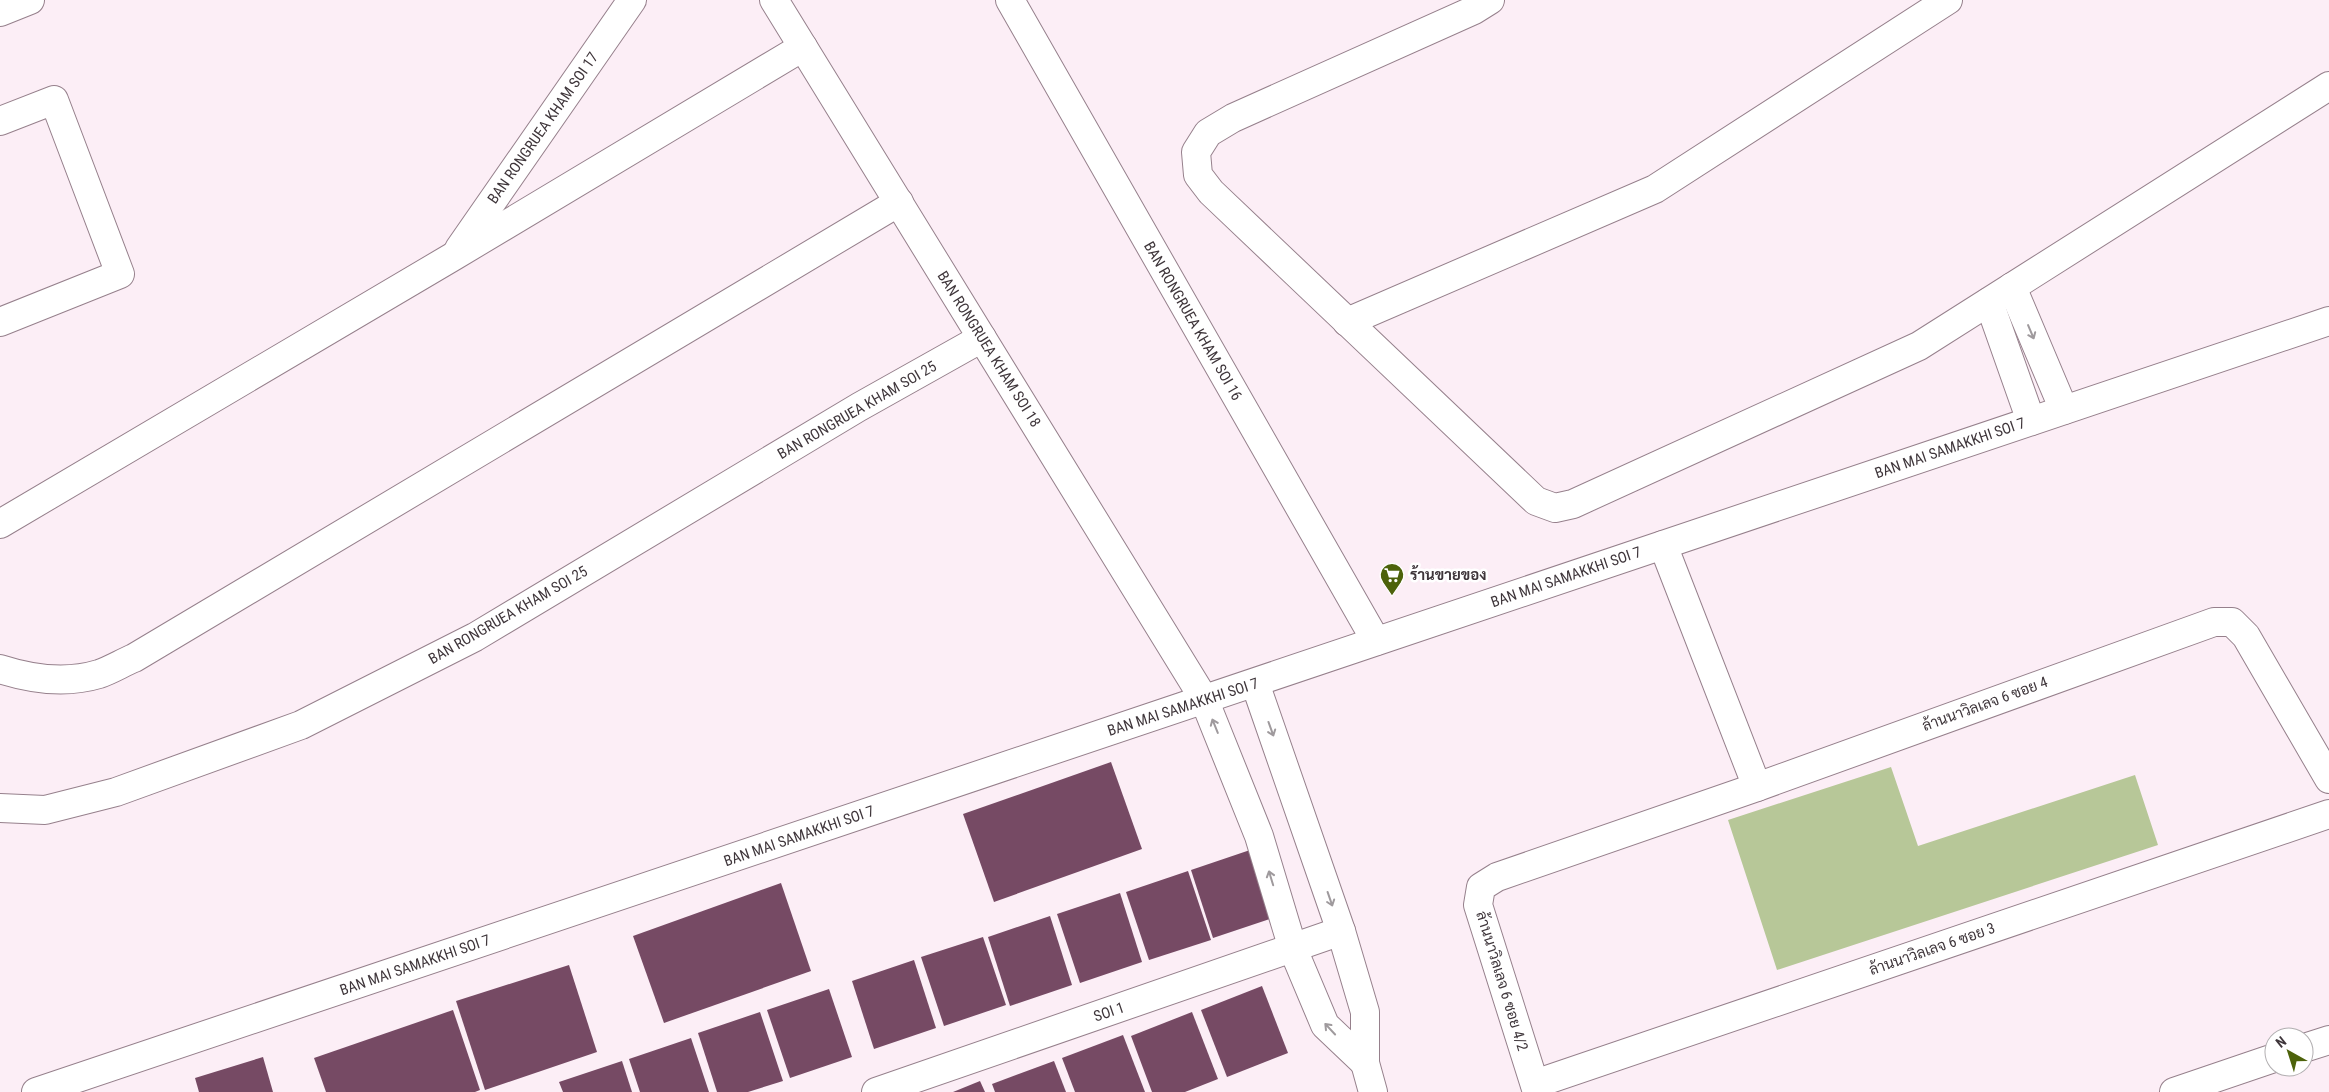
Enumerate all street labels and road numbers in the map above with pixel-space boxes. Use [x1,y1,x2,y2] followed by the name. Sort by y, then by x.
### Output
[484,49,602,207] street label: BAN RONGRUEA KHAM SOI 17
[1140,238,1246,404] street label: BAN RONGRUEA KHAM SOI 16
[934,268,1044,430] street label: BAN RONGRUEA KHAM SOI 18
[774,357,940,463] street label: BAN RONGRUEA KHAM SOI 25
[1873,414,2027,482] street label: BAN MAI SAMAKKHI SOI 7
[1489,543,1643,611] street label: BAN MAI SAMAKKHI SOI 7
[425,562,591,668] street label: BAN RONGRUEA KHAM SOI 25
[1919,672,2050,735] street label: ล้านนาวิลเลจ 6 ซอย 4
[1105,674,1261,740] street label: BAN MAI SAMAKKHI SOI 7
[722,802,876,870] street label: BAN MAI SAMAKKHI SOI 7
[1472,909,1533,1053] street label: ล้านนาวิลเลจ 6 ซอย 4/2
[1866,918,1997,979] street label: ล้านนาวิลเลจ 6 ซอย 3
[338,931,492,999] street label: BAN MAI SAMAKKHI SOI 7
[1091,998,1127,1026] street label: SOI 1

